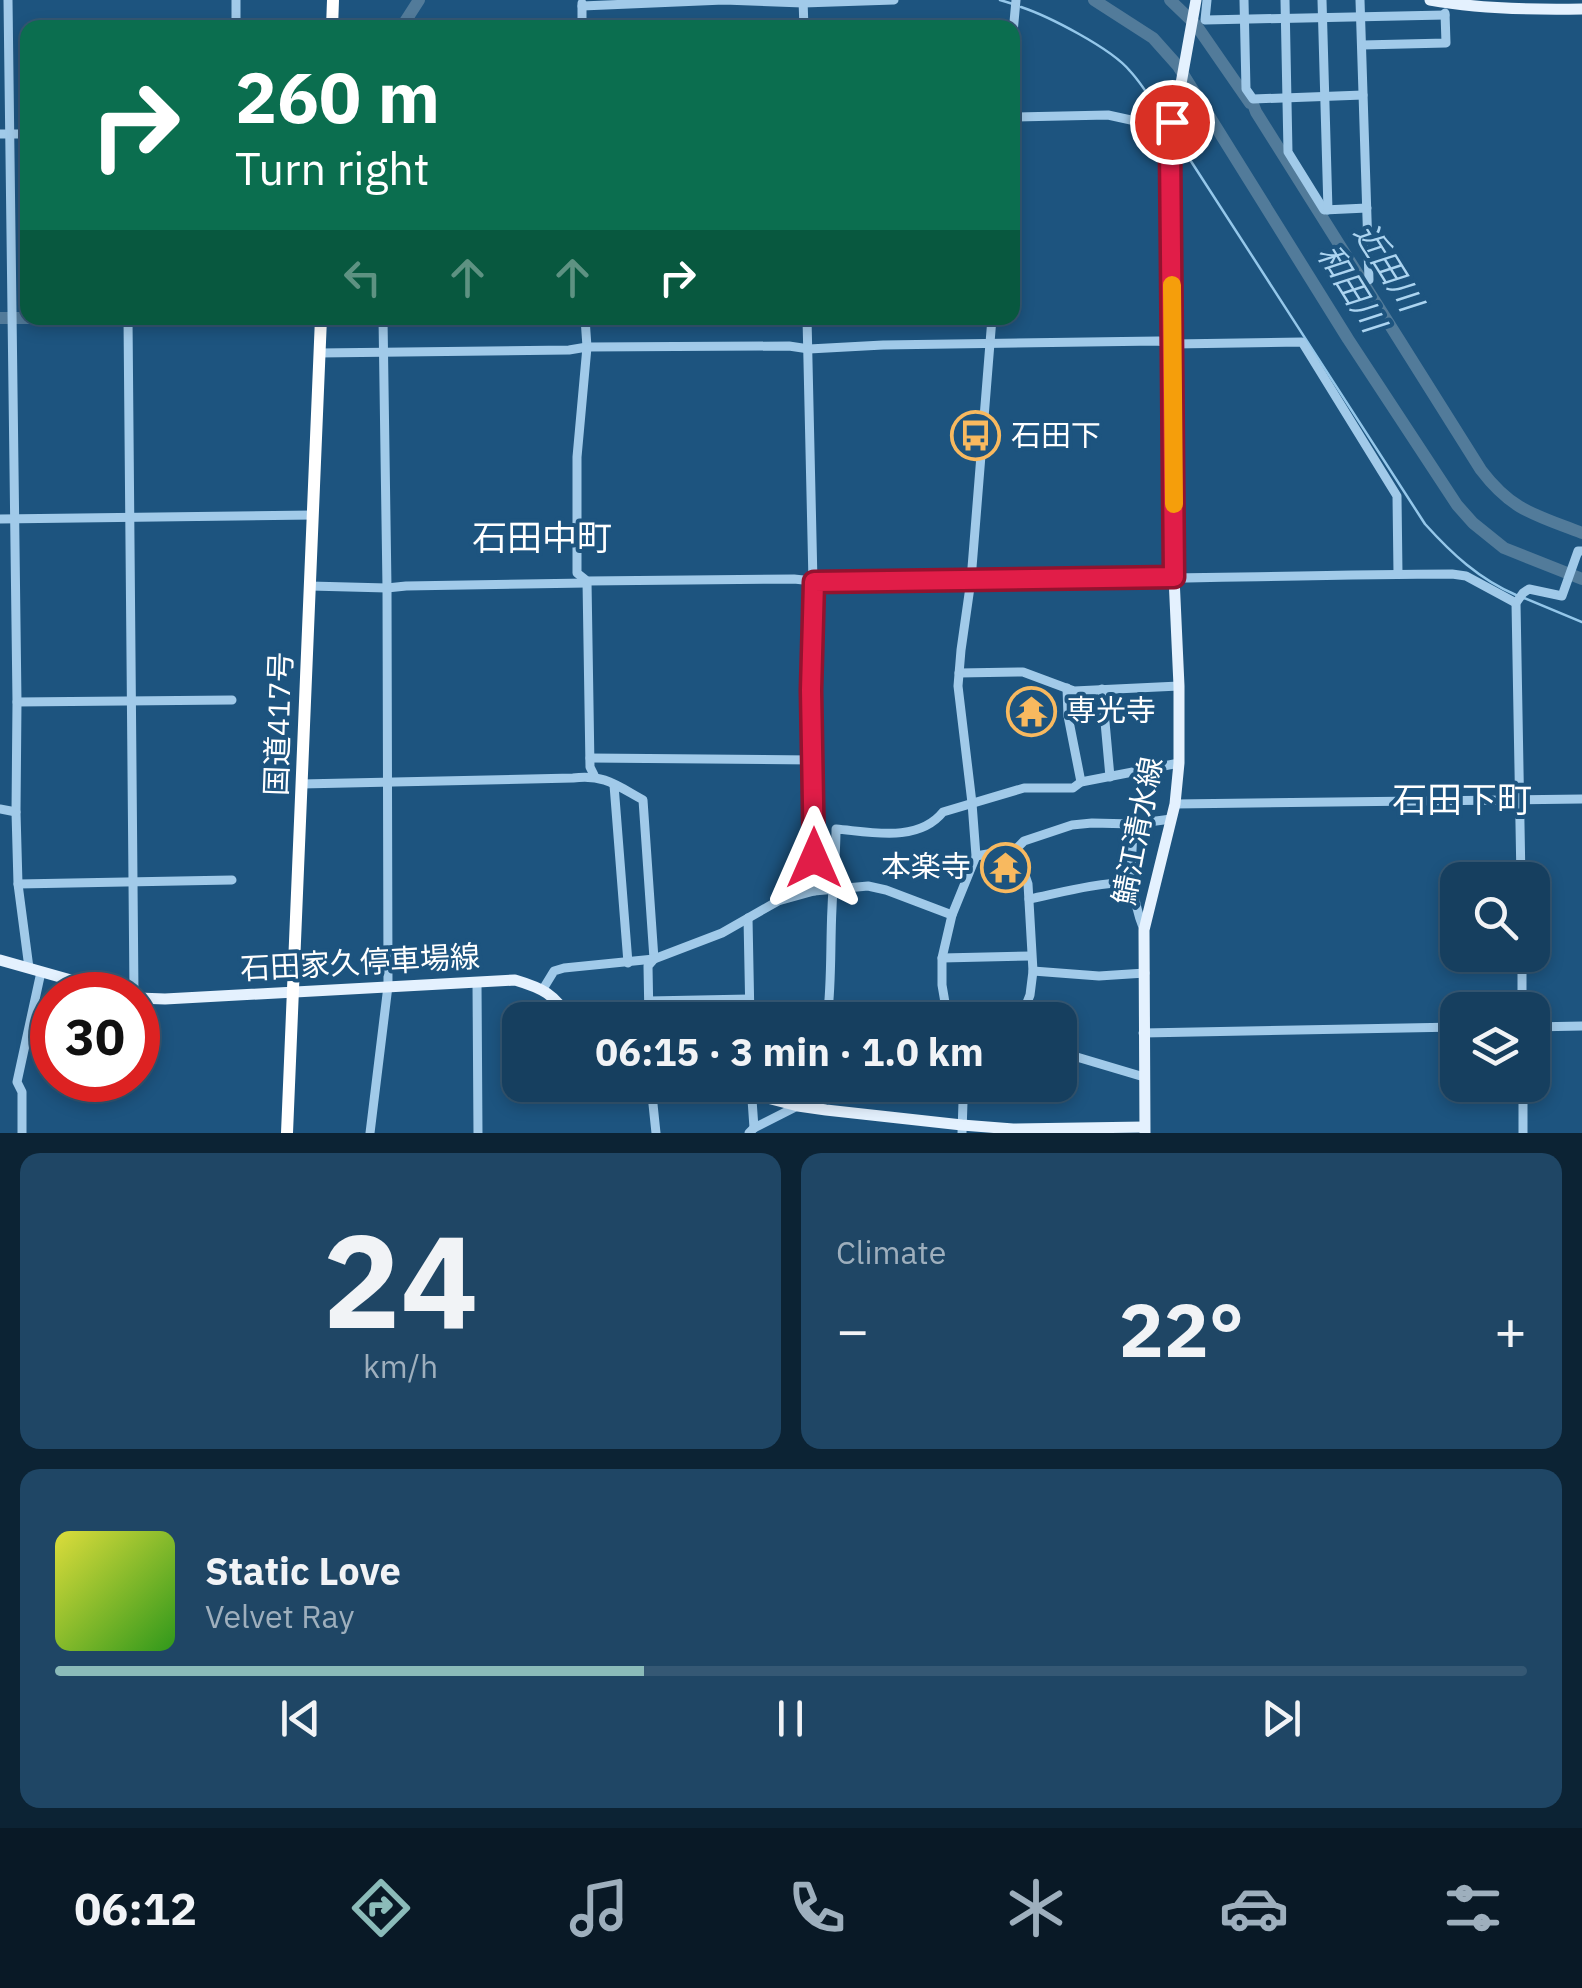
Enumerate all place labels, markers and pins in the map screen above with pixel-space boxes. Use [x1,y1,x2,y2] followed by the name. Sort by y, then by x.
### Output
[1130,80,1215,165] pin
[950,410,1002,462] bus stop icon: 石田下
[1011,415,1101,454] place label: 石田下
[1005,685,1057,737] temple icon: 専光寺
[1066,690,1156,729] place label: 専光寺
[980,841,1032,893] temple icon: 本楽寺
[881,846,971,885] place label: 本楽寺

